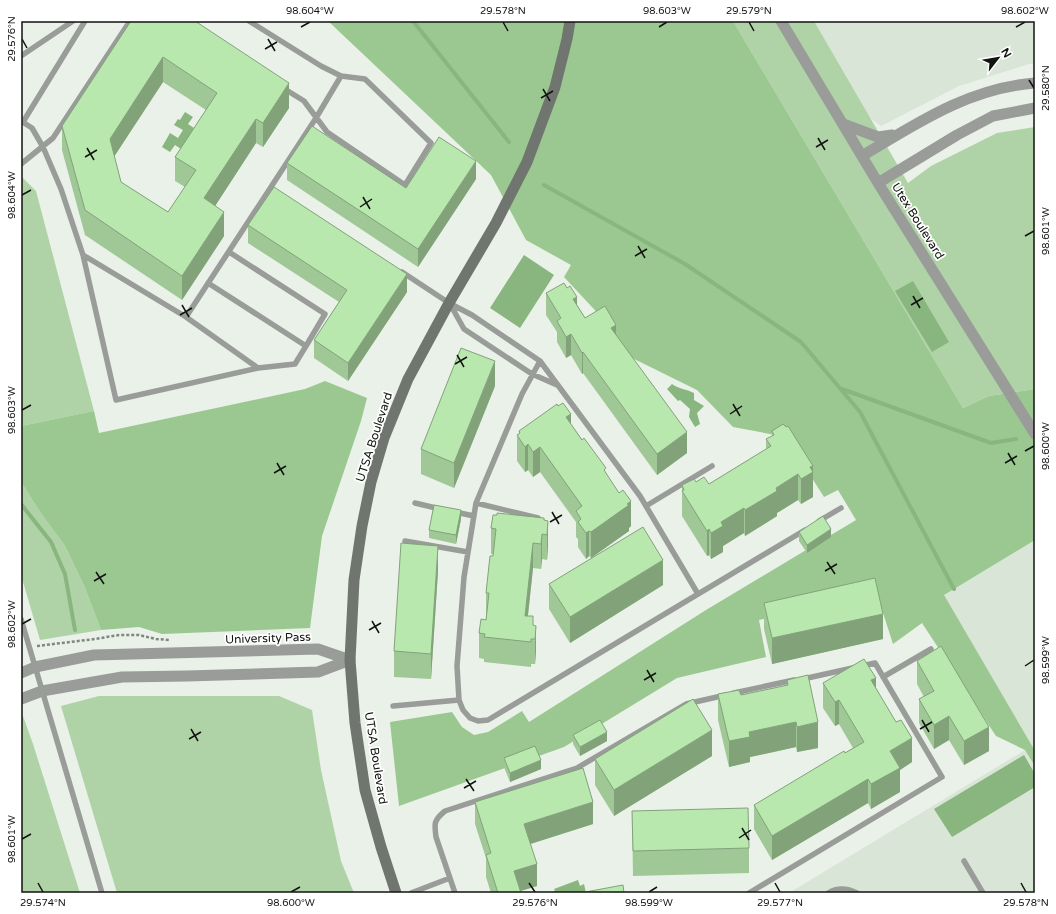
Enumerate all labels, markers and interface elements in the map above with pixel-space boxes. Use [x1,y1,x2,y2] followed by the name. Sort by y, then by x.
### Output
[286,5,334,17] text: 98.604°W
[480,5,526,17] text: 29.578°N
[643,5,691,17] text: 98.603°W
[726,5,772,17] text: 29.579°N
[1001,5,1049,17] text: 98.602°W
[6,16,18,62] text: 29.576°N
[978,38,1018,78] north arrow
[998,46,1014,60] text: N
[1040,65,1052,111] text: 29.580°N
[6,171,18,219] text: 98.604°W
[889,180,947,262] street label: Utex Boulevard
[1040,207,1052,255] text: 98.601°W
[6,386,18,434] text: 98.603°W
[353,390,395,484] street label: UTSA Boulevard
[1040,422,1052,470] text: 98.600°W
[6,600,18,648] text: 98.602°W
[225,630,311,646] street label: University Pass
[1040,636,1052,684] text: 98.599°W
[362,711,390,805] street label: UTSA Boulevard
[6,815,18,863] text: 98.601°W
[20,897,66,909] text: 29.574°N
[267,897,315,909] text: 98.600°W
[512,897,558,909] text: 29.576°N
[625,897,673,909] text: 98.599°W
[757,897,803,909] text: 29.577°N
[1003,897,1049,909] text: 29.578°N

